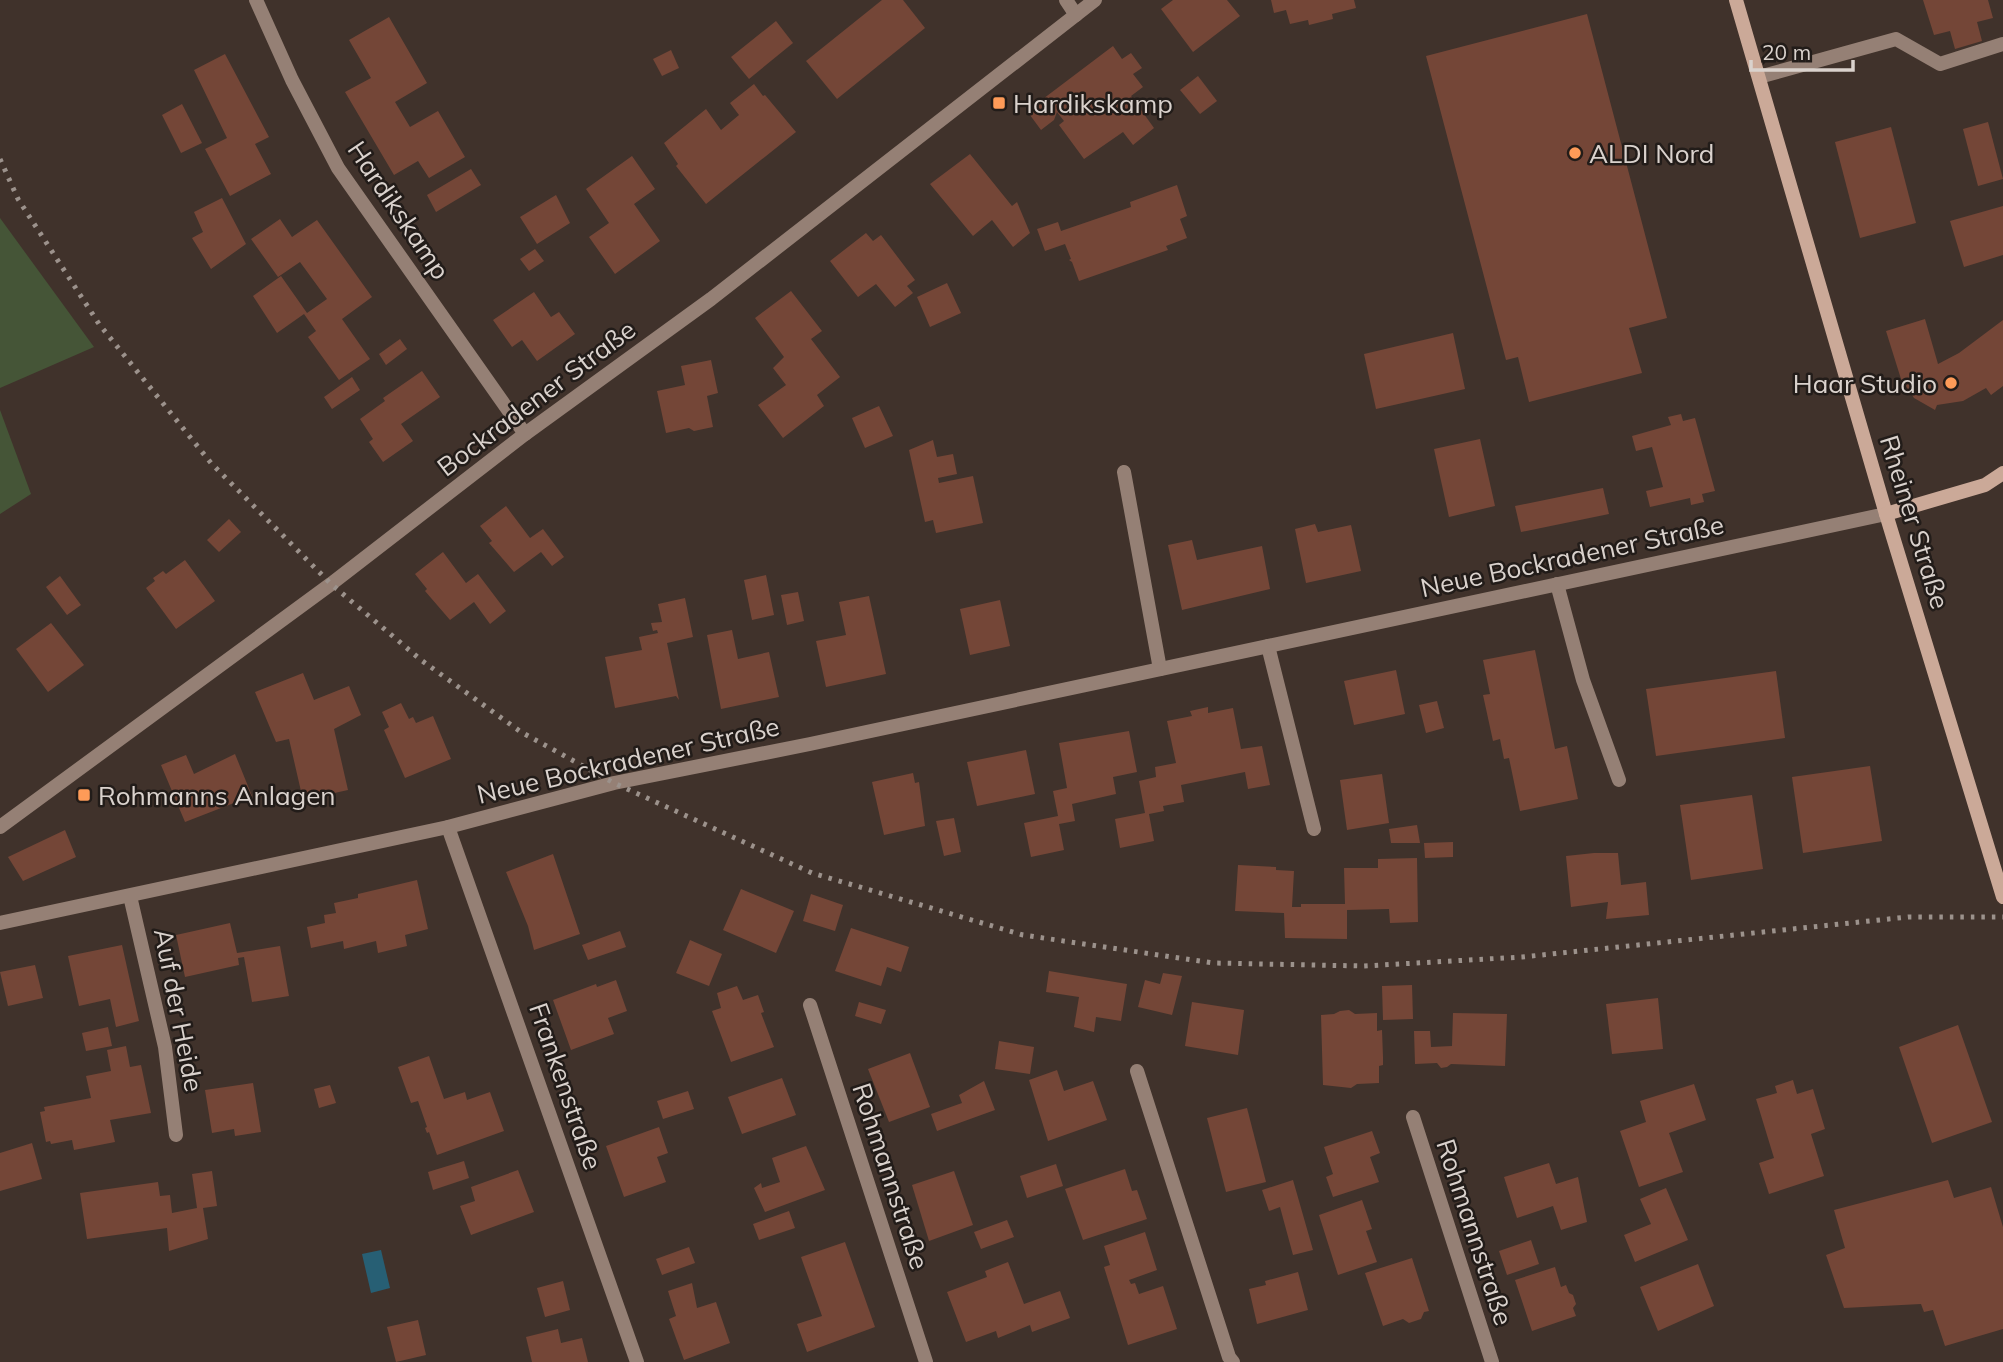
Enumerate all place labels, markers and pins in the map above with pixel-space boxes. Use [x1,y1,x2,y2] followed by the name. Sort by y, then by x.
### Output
[1013,87,1173,120] place label: Hardikskamp
[991,95,1007,111] marker: Hardikskamp
[1589,137,1714,170] place label: ALDI Nord
[1567,145,1583,161] marker: ALDI Nord
[1793,367,1937,400] place label: Haar Studio
[1943,375,1959,391] marker: Haar Studio
[98,779,336,812] place label: Rohmanns Anlagen
[76,787,92,803] marker: Rohmanns Anlagen

